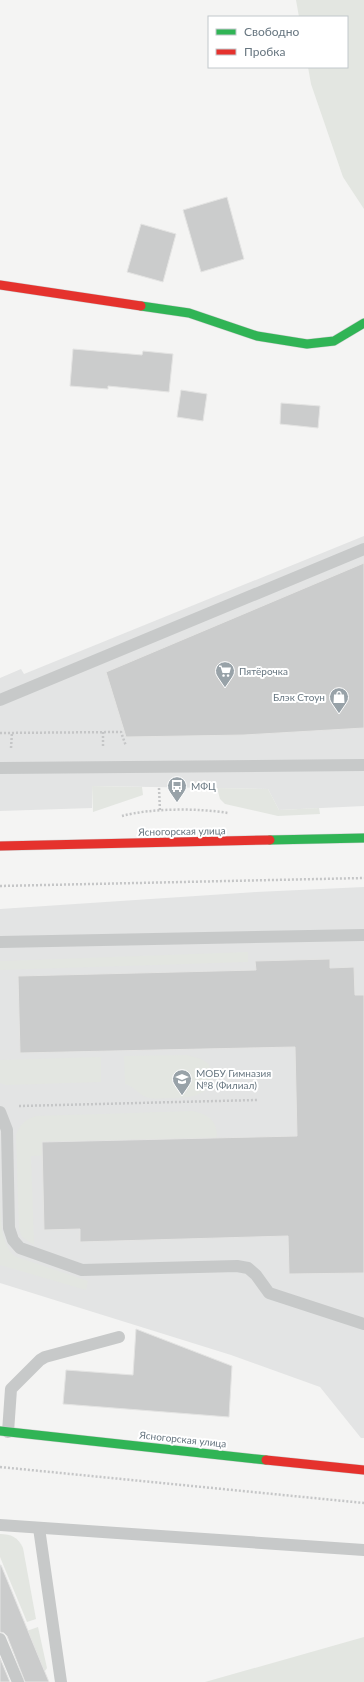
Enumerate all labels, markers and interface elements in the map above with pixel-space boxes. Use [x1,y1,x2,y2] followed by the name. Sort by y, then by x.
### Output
[208,16,348,68] legend
[244,24,300,39] text: Свободно
[244,44,285,59] text: Пробка
[214,660,236,688] supermarket icon: Пятёрочка
[239,665,288,677] place label: Пятёрочка
[328,686,350,714] shop icon: Блэк Стоун
[273,691,325,703] place label: Блэк Стоун
[166,775,188,803] bus stop icon: МФЦ
[191,780,216,792] place label: МФЦ
[137,824,226,838] street label: Ясногорская улица
[196,1067,271,1091] place label: МОБУ Гимназия №8 (Филиал)
[171,1068,193,1096] school or university icon: МОБУ Гимназия №8 (Филиал)
[138,1428,227,1450] street label: Ясногорская улица

